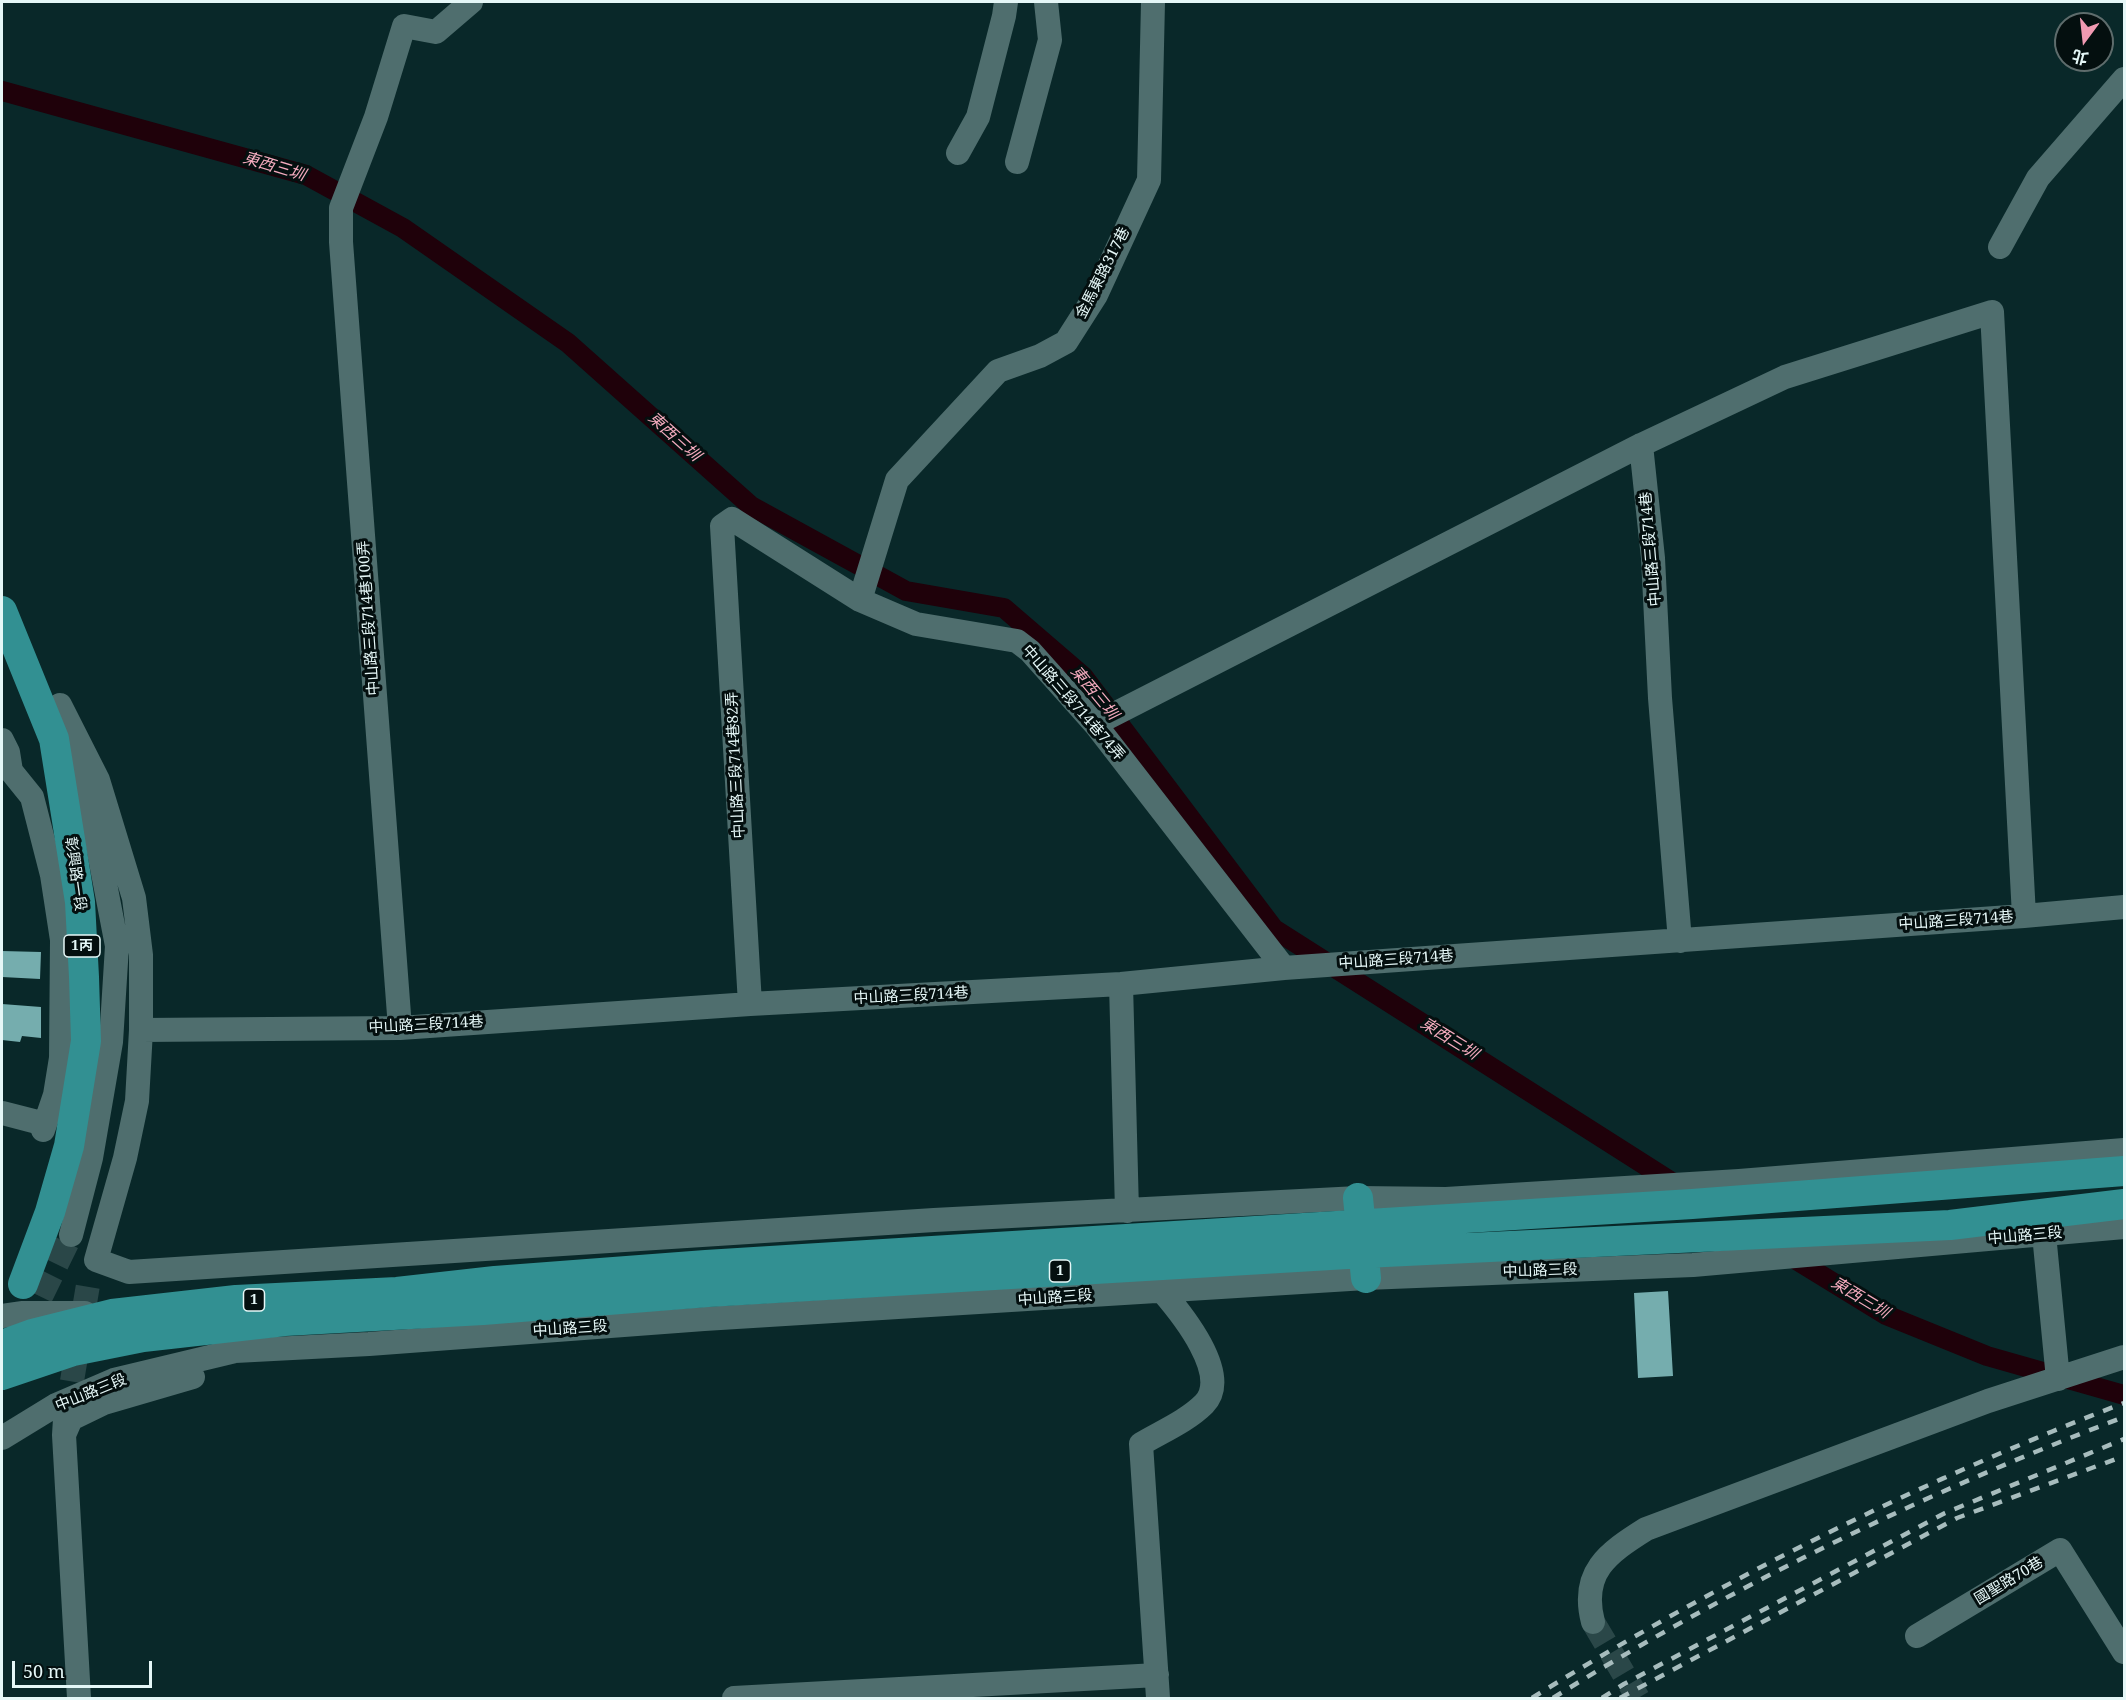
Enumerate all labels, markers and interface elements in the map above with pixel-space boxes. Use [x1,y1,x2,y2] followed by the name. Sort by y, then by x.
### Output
[2054,12,2114,72] north arrow
[2069,45,2090,70] text: 北
[241,148,307,186] water label: 東西三圳
[1072,224,1134,322] street label: 金馬東路317巷
[644,408,704,466] water label: 東西三圳
[1637,491,1665,607] street label: 中山路三段714巷
[355,540,383,696] street label: 中山路三段714巷100弄
[1018,642,1128,764] street label: 中山路三段714巷74弄
[1066,662,1122,724] water label: 東西三圳
[723,691,749,839] street label: 中山路三段714巷82弄
[61,836,89,912] street label: 彰興路一段
[1898,908,2014,934] street label: 中山路三段714巷
[64,935,100,957] road number: 1丙
[1338,947,1454,973] street label: 中山路三段714巷
[853,984,969,1008] street label: 中山路三段714巷
[368,1013,484,1037] street label: 中山路三段714巷
[1417,1014,1481,1064] water label: 東西三圳
[1987,1224,2063,1248] street label: 中山路三段
[1050,1260,1070,1282] road number: 1
[1502,1261,1578,1281] street label: 中山路三段
[1828,1273,1892,1323] water label: 東西三圳
[1017,1286,1093,1310] street label: 中山路三段
[244,1289,264,1311] road number: 1
[532,1317,608,1341] street label: 中山路三段
[53,1371,129,1415] street label: 中山路三段
[1971,1554,2047,1608] street label: 國聖路70巷
[15,1649,154,1687] scale bar
[23,1659,65,1683] text: 50 m

